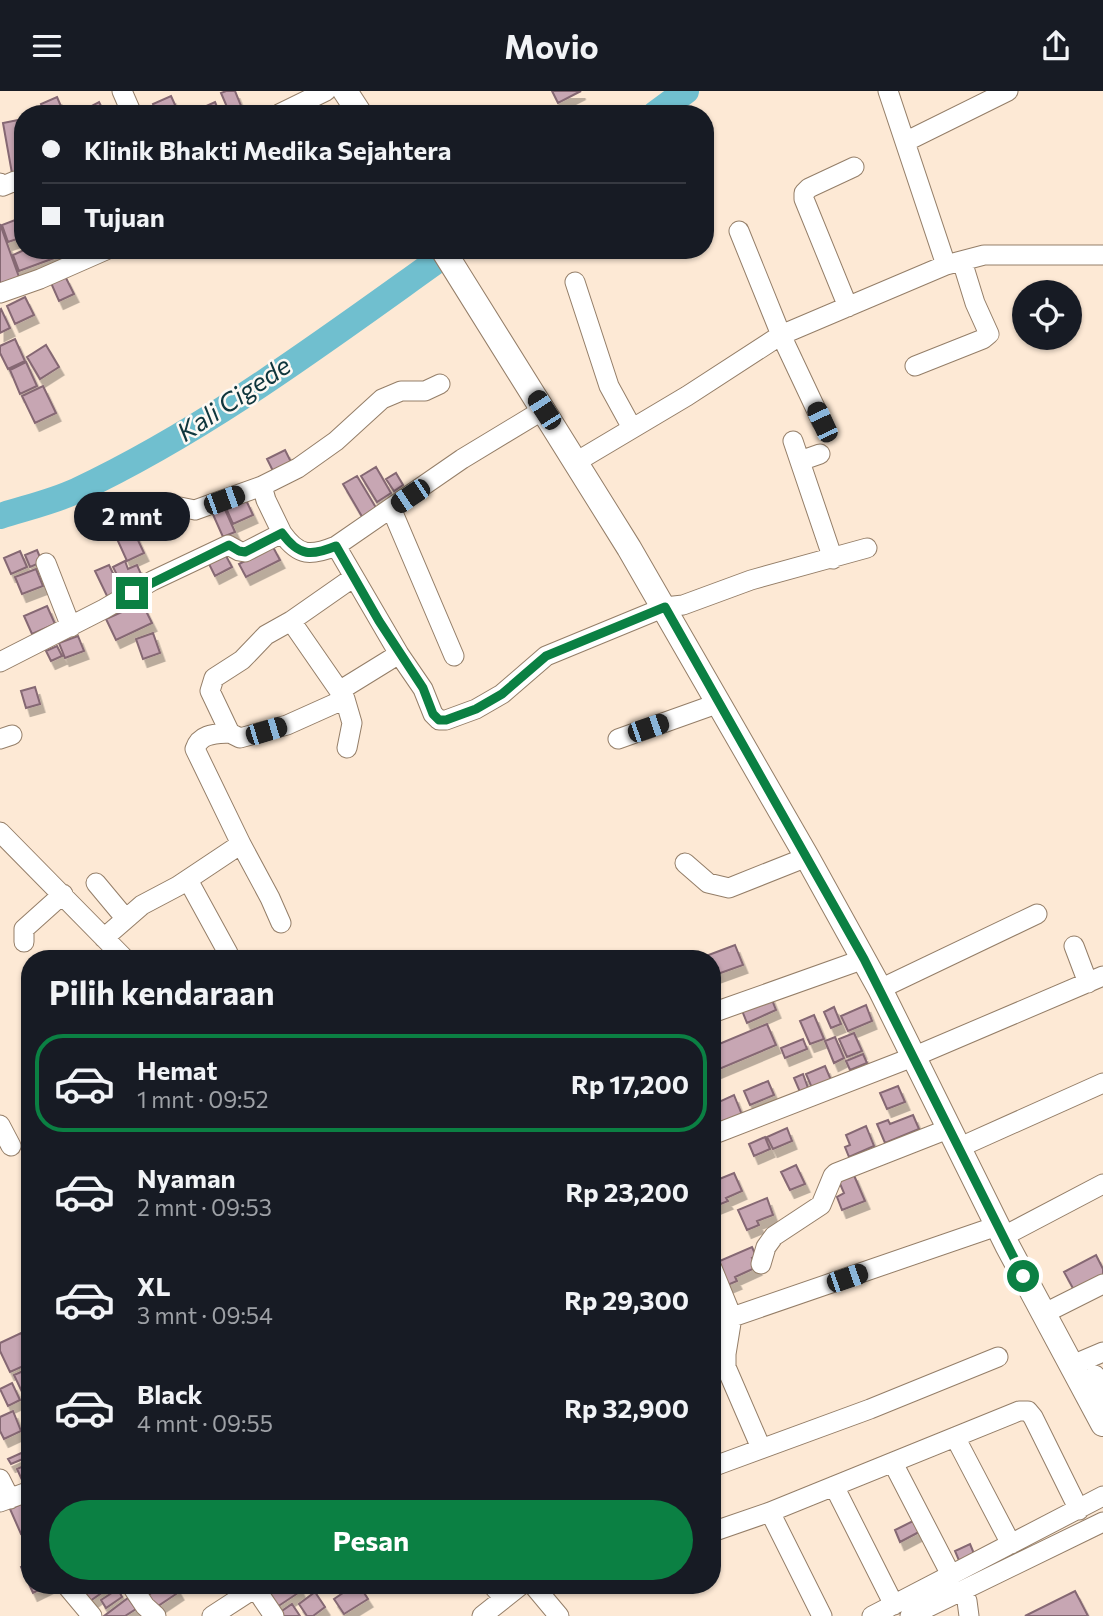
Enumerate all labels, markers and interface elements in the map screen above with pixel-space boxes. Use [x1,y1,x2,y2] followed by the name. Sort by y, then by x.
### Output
[504,26,599,66] text: Movio
[28,27,66,65] icon: menu
[1037,27,1075,65] icon: share
[84,134,451,165] text: Klinik Bhakti Medika Sejahtera
[84,201,165,232] text: Tujuan
[1012,280,1082,350] map controls
[1012,280,1082,350] button: locate
[171,348,296,447] water label: Kali Cigede
[524,387,565,433] car
[804,399,841,445] car
[387,476,434,516] car
[201,483,248,517] car
[74,491,190,540] callout: 2 mnt
[102,502,162,530] text: 2 mnt
[116,577,148,609] route end
[625,711,672,745] car
[243,715,290,747] car
[49,972,275,1012] text: Pilih kendaraan
[53,1052,116,1115] icon: car
[137,1054,218,1085] text: Hemat
[571,1068,689,1099] text: Rp 17,200
[137,1085,269,1113] text: 1 mnt · 09:52
[53,1160,116,1223] icon: car
[137,1162,236,1193] text: Nyaman
[565,1176,689,1207] text: Rp 23,200
[137,1193,272,1221] text: 2 mnt · 09:53
[1007,1260,1039,1292] route start
[824,1261,871,1295] car
[53,1268,116,1331] icon: car
[137,1270,171,1301] text: XL
[564,1284,689,1315] text: Rp 29,300
[137,1301,273,1329] text: 3 mnt · 09:54
[53,1376,116,1439] icon: car
[137,1378,203,1409] text: Black
[564,1392,689,1423] text: Rp 32,900
[137,1409,273,1437] text: 4 mnt · 09:55
[49,1500,693,1580] button: Pesan

